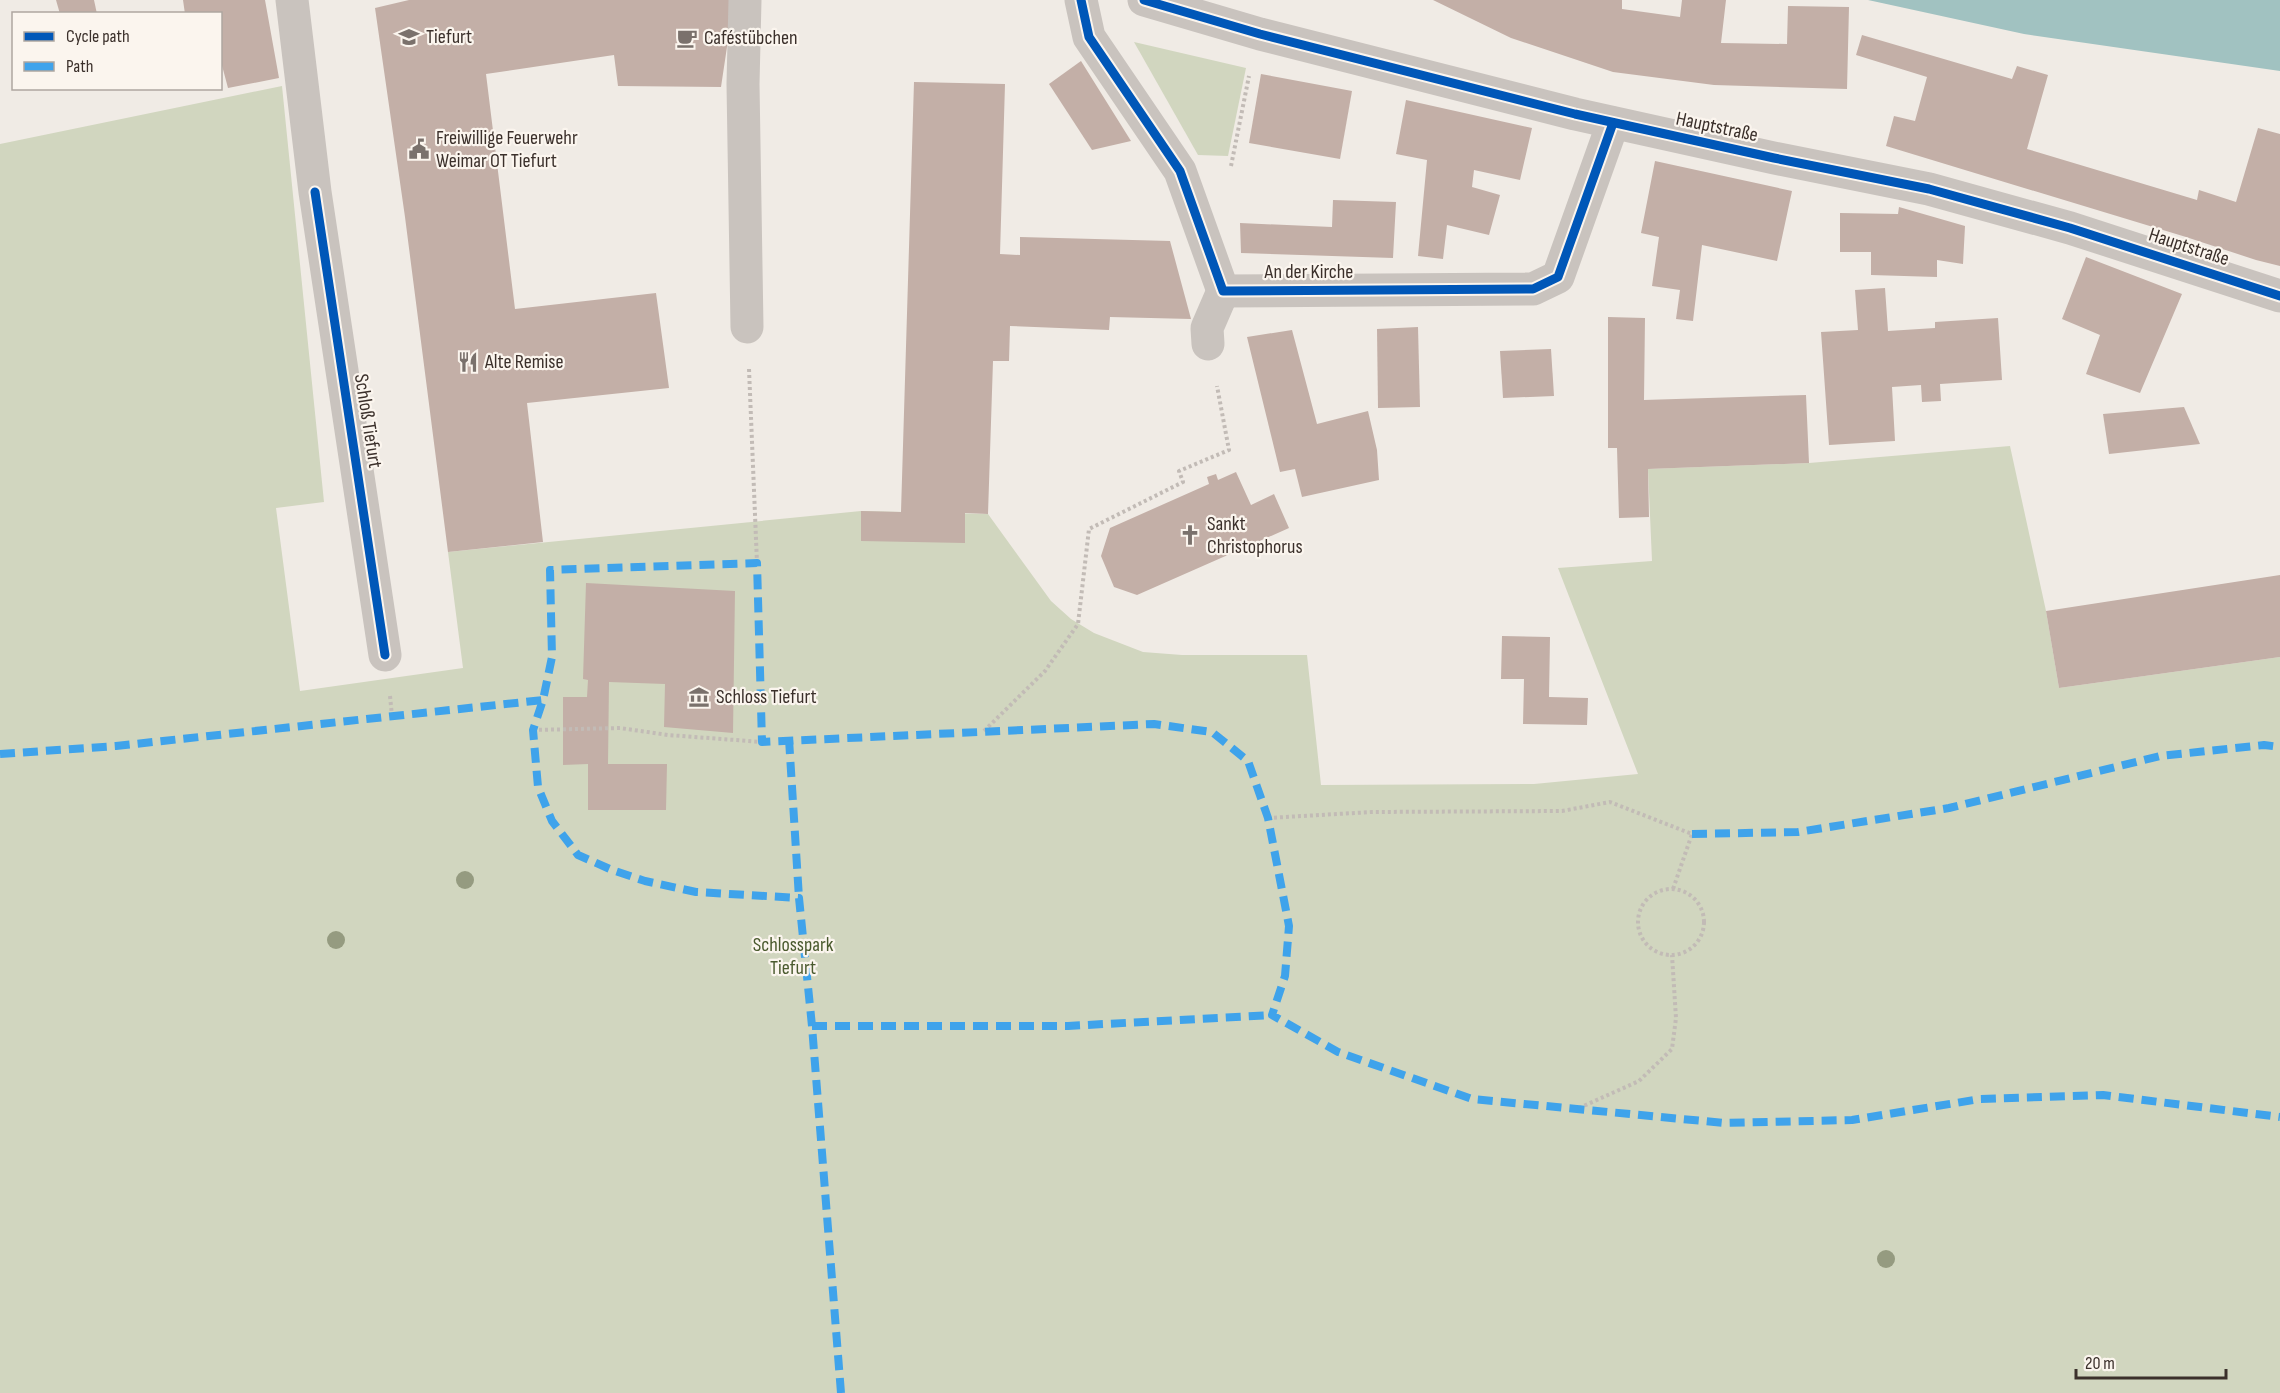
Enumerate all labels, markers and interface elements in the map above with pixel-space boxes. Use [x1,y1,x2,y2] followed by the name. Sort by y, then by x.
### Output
[12,12,222,90] legend
[397,25,421,49] school or university icon: Tiefurt
[426,25,472,49] place label: Tiefurt
[66,26,130,47] text: Cycle path
[675,26,699,50] cafe icon: Caféstübchen
[704,26,798,50] place label: Caféstübchen
[66,56,94,77] text: Path
[1674,107,1760,147] street label: Hauptstraße
[436,126,578,173] place label: Freiwillige Feuerwehr Weimar OT Tiefurt
[407,137,431,161] public building icon: Freiwillige Feuerwehr Weimar OT Tiefurt
[2146,223,2232,271] street label: Hauptstraße
[1264,260,1353,284] street label: An der Kirche
[456,350,480,374] restaurant icon: Alte Remise
[484,350,564,374] place label: Alte Remise
[349,372,387,470] street label: Schloß Tiefurt
[1207,512,1303,559] place label: Sankt Christophorus
[1178,523,1202,547] church icon: Sankt Christophorus
[687,685,711,709] museum icon: Schloss Tiefurt
[716,685,817,709] place label: Schloss Tiefurt
[753,933,834,980] park label: Schlosspark Tiefurt
[2076,1342,2226,1380] scale bar
[2085,1353,2115,1374] text: 20 m

